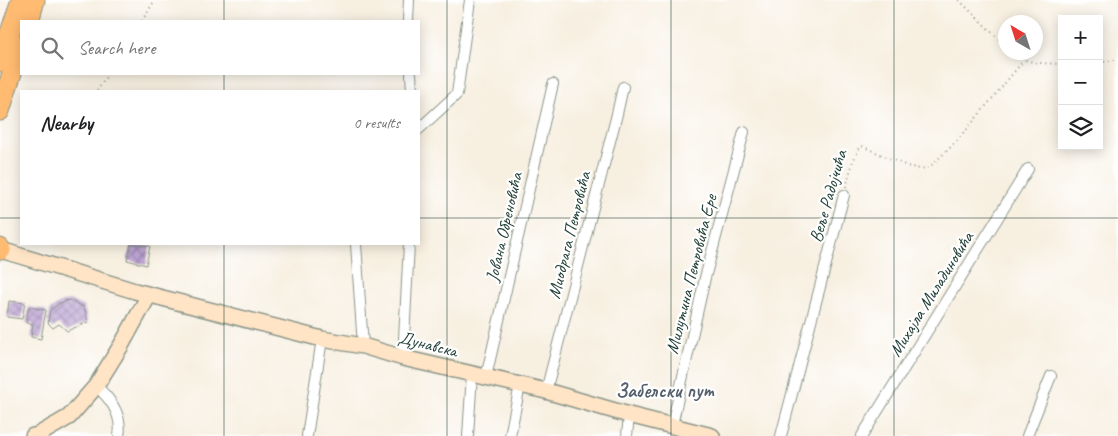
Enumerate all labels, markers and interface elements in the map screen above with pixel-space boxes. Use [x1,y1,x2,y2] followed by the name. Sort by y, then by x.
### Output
[998,15,1043,60] north arrow
[1058,15,1103,150] map controls
[1058,15,1103,60] button: +
[20,20,420,75] search box
[38,34,66,62] icon: search
[78,36,155,60] text: Search here
[1058,60,1103,105] button: −
[1058,105,1103,150] button: layers
[40,110,93,136] text: Nearby
[353,113,400,133] text: 0 results
[804,146,852,245] street label: Веље Радојчића
[543,168,596,301] street label: Миодрага Петровића
[481,169,527,285] street label: Јована Обреновића
[661,191,722,356] street label: Милутина Петровића Ере
[884,227,979,360] street label: Михајла Миладиновића
[396,326,461,362] street label: Дунавска
[616,378,715,403] district label: Забелски пут

